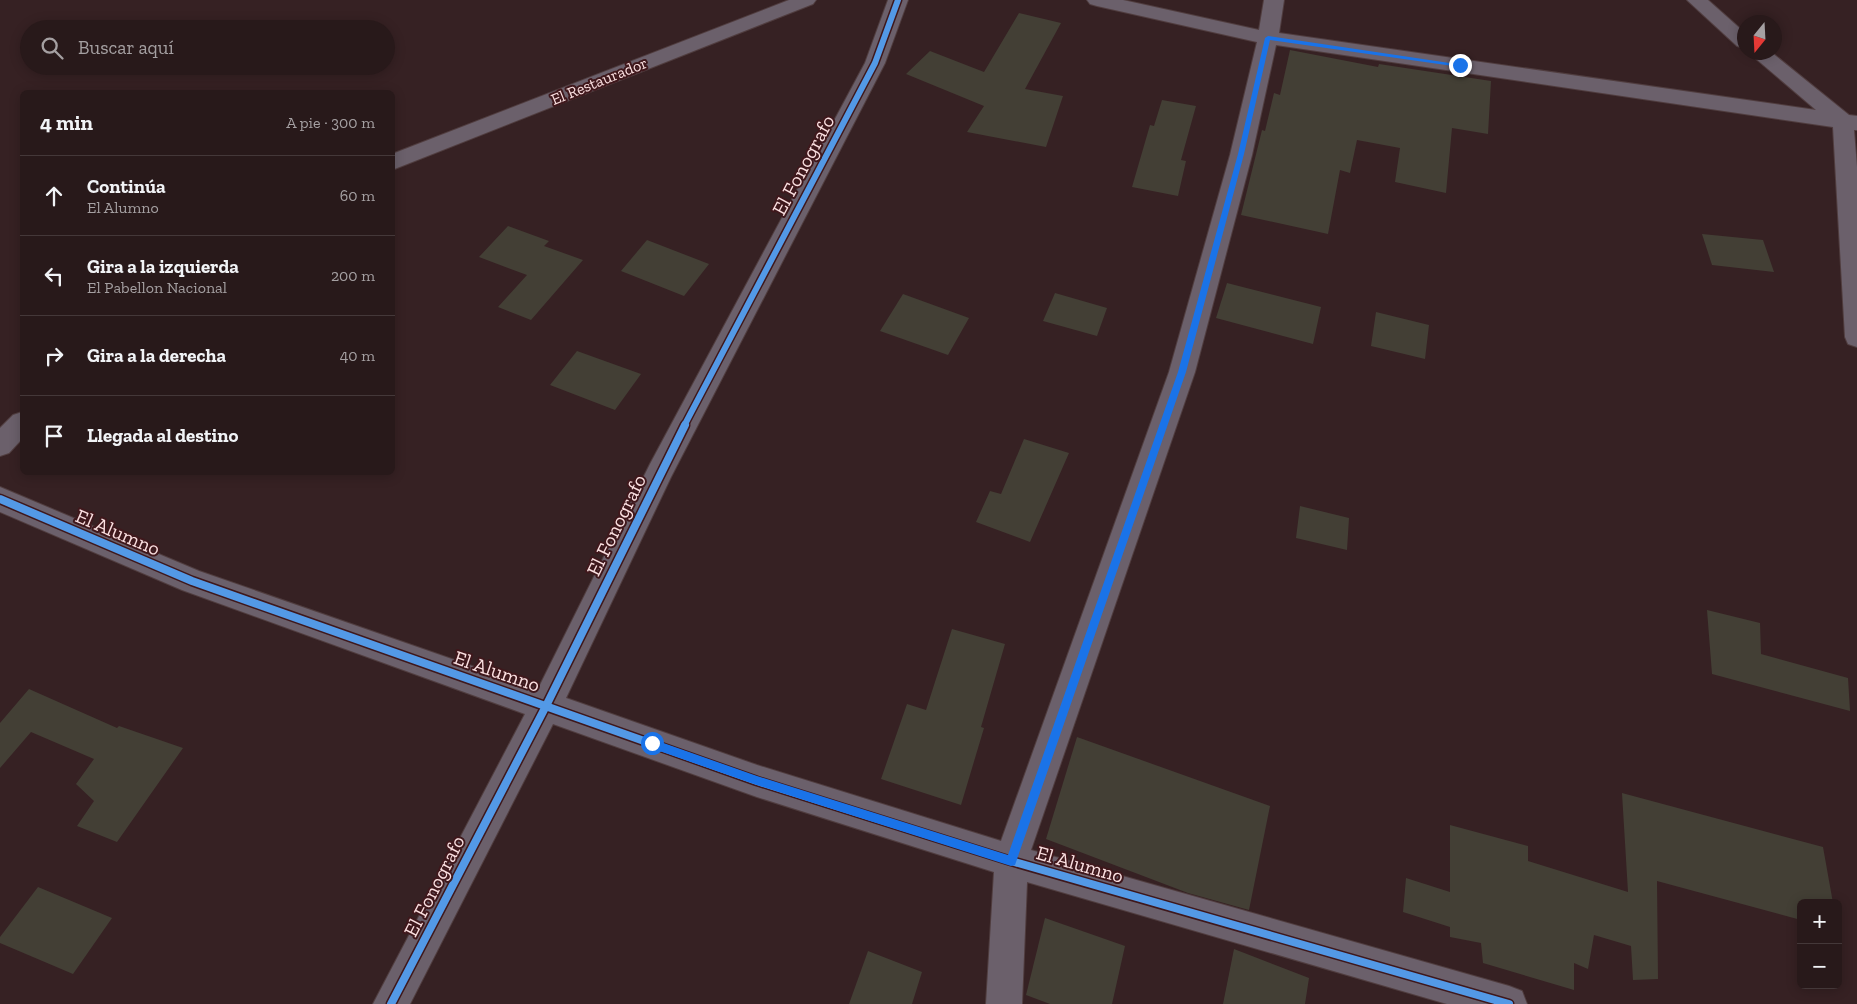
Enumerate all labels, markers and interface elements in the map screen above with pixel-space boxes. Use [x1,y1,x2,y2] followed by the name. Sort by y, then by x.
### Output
[1737,15,1782,60] north arrow
[20,20,395,75] search box
[38,34,66,62] icon: search
[78,36,174,59] text: Buscar aquí
[548,53,650,109] street label: El Restaurador
[1449,54,1472,77] route end
[40,110,93,135] text: 4 min
[767,111,839,219] street label: El Fonografo
[286,113,375,132] text: A pie · 300 m
[87,175,166,198] text: Continúa
[40,182,68,210] icon: ahead
[340,186,375,205] text: 60 m
[87,198,159,217] text: El Alumno
[87,255,239,278] text: Gira a la izquierda
[40,262,68,290] icon: left
[331,266,375,285] text: 200 m
[87,278,227,297] text: El Pabellon Nacional
[40,342,68,370] icon: right
[87,344,226,367] text: Gira a la derecha
[340,346,375,365] text: 40 m
[40,422,68,450] icon: arrive
[87,424,238,447] text: Llegada al destino
[581,470,651,580] street label: El Fonografo
[72,503,164,561] street label: El Alumno
[451,645,543,697] street label: El Alumno
[641,732,664,755] route start
[398,832,470,940] street label: El Fonografo
[1034,840,1126,888] street label: El Alumno
[1797,899,1842,989] map controls
[1797,899,1842,944] button: +
[1797,944,1842,989] button: −

